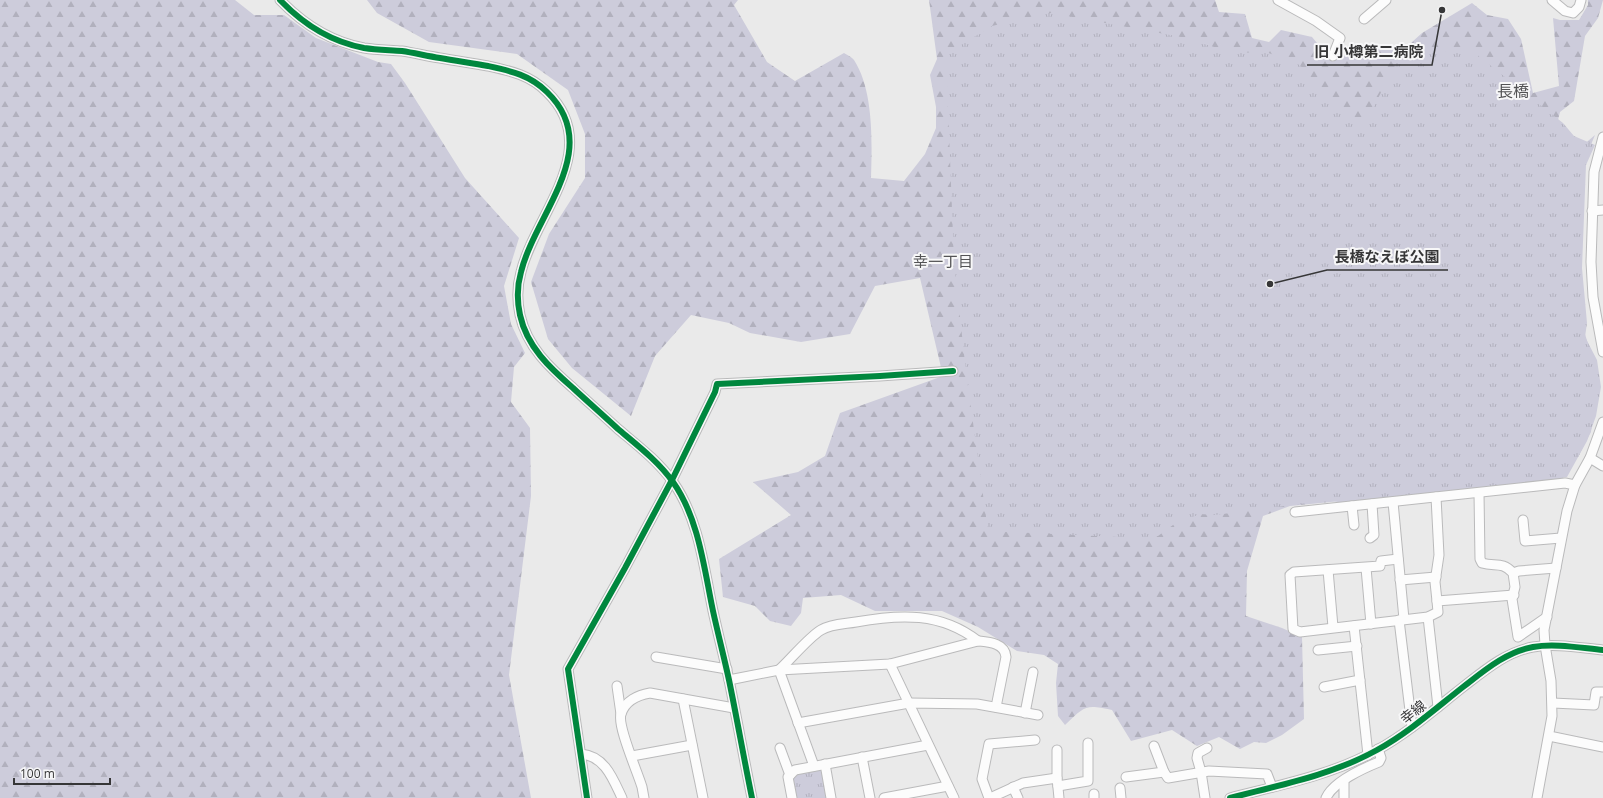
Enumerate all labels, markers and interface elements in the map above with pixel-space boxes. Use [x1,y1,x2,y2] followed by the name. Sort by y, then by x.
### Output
[1307,38,1432,65] callout: 旧 小樽第二病院
[1315,41,1423,61] text: 旧 小樽第二病院
[1497,80,1529,102] district label: 長橋
[1327,243,1448,270] callout: 長橋なえぼ公園
[1334,246,1440,266] text: 長橋なえぼ公園
[913,251,973,271] district label: 幸一丁目
[1396,696,1430,728] street label: 幸線
[14,760,110,786] scale bar
[20,765,55,782] text: 100 m

